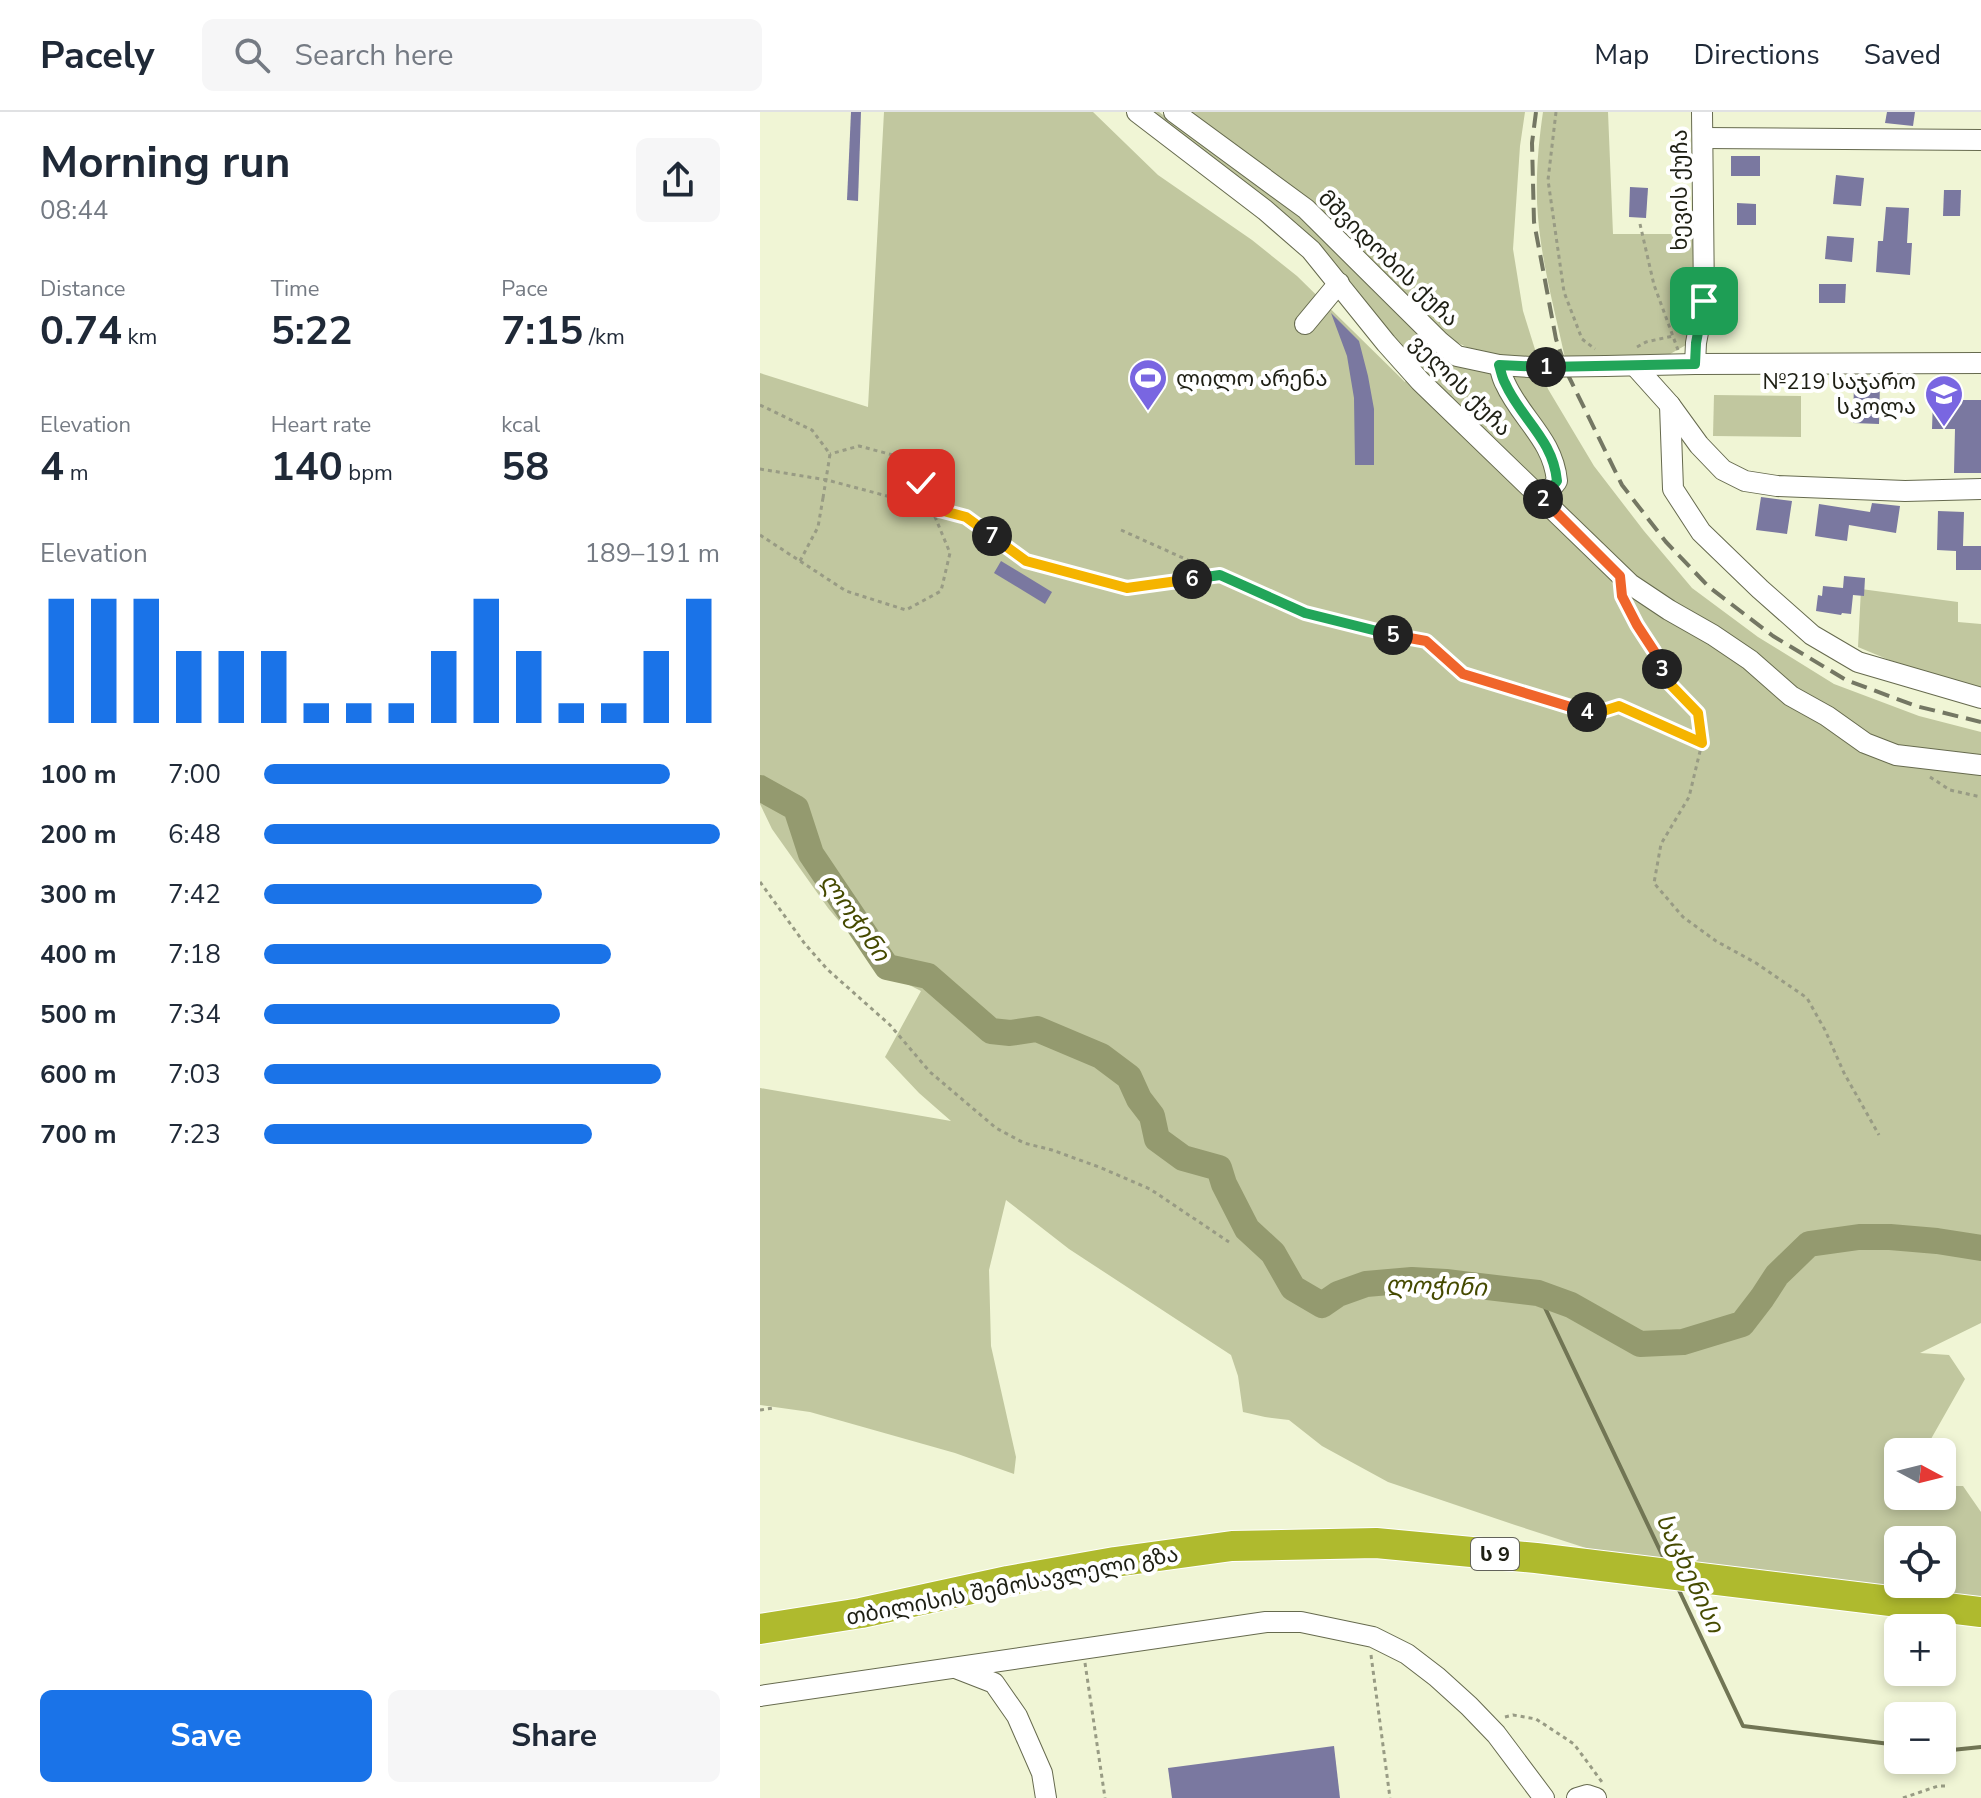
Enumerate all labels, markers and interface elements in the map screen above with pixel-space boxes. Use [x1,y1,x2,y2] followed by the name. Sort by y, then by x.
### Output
[202,19,762,91] search box
[40,30,154,81] text: Pacely
[230,33,274,77] icon: search
[294,35,453,76] text: Search here
[1594,36,1649,74] text: Map
[1693,36,1820,74] text: Directions
[1864,36,1941,74] text: Saved
[1665,129,1695,251] street label: ხევის ქუჩა
[40,133,290,193] text: Morning run
[636,138,720,222] button: share
[1311,184,1465,334] street label: მშვიდობის ქუჩა
[40,193,108,228] text: 08:44
[1670,267,1738,335] pin
[40,274,125,304] text: Distance
[271,274,320,304] text: Time
[501,274,548,304] text: Pace
[1682,279,1726,323] icon: arrive
[40,304,122,358] text: 0.74
[271,304,353,358] text: 5:22
[501,304,583,358] text: 7:15
[122,322,157,352] text: km
[583,322,625,352] text: /km
[1403,328,1518,443] street label: ველის ქუჩა
[1526,347,1566,387] pin: 1
[1539,352,1553,382] text: 1
[1127,357,1169,412] sports icon: ლილო არენა
[1176,364,1328,394] place label: ლილო არენა
[1762,367,1916,422] place label: №219 საჯარო სკოლა
[1923,373,1965,428] school or university icon: №219 საჯარო სკოლა
[40,410,131,440] text: Elevation
[271,410,371,440] text: Heart rate
[501,410,540,440] text: kcal
[40,440,64,494] text: 4
[271,440,343,494] text: 140
[501,440,549,494] text: 58
[887,449,955,517] pin
[64,458,89,488] text: m
[343,458,393,488] text: bpm
[899,461,943,505] icon: check
[1523,479,1563,519] pin: 2
[1536,484,1550,514] text: 2
[972,516,1012,556] pin: 7
[985,521,999,551] text: 7
[40,536,148,571] text: Elevation
[584,536,720,571] text: 189–191 m
[1172,559,1212,599] pin: 6
[1185,564,1199,594] text: 6
[1373,615,1413,655] pin: 5
[1386,620,1400,650] text: 5
[1642,649,1682,689] pin: 3
[1655,654,1669,684] text: 3
[1567,692,1607,732] pin: 4
[1580,697,1594,727] text: 4
[40,757,117,792] text: 100 m
[168,757,221,792] text: 7:00
[40,817,117,852] text: 200 m
[168,817,221,852] text: 6:48
[813,866,898,969] water label: ლოჭინი
[40,877,117,912] text: 300 m
[168,877,221,912] text: 7:42
[40,937,117,972] text: 400 m
[168,937,221,972] text: 7:18
[40,997,117,1032] text: 500 m
[168,997,221,1032] text: 7:34
[40,1057,117,1092] text: 600 m
[168,1057,221,1092] text: 7:03
[40,1117,117,1152] text: 700 m
[168,1117,221,1152] text: 7:23
[1385,1268,1488,1304] water label: ლოჭინი
[1884,1438,1956,1510] north arrow
[1884,1438,1956,1774] map controls
[1648,1508,1732,1639] water label: საცხენისი
[1884,1526,1956,1598] button: locate
[1471,1538,1519,1570] road number: ს 9
[844,1539,1181,1633] street label: თბილისის შემოსავლელი გზა
[1884,1614,1956,1686] button: +
[40,1690,372,1782] button: Save
[388,1690,720,1782] button: Share
[1884,1702,1956,1774] button: −

